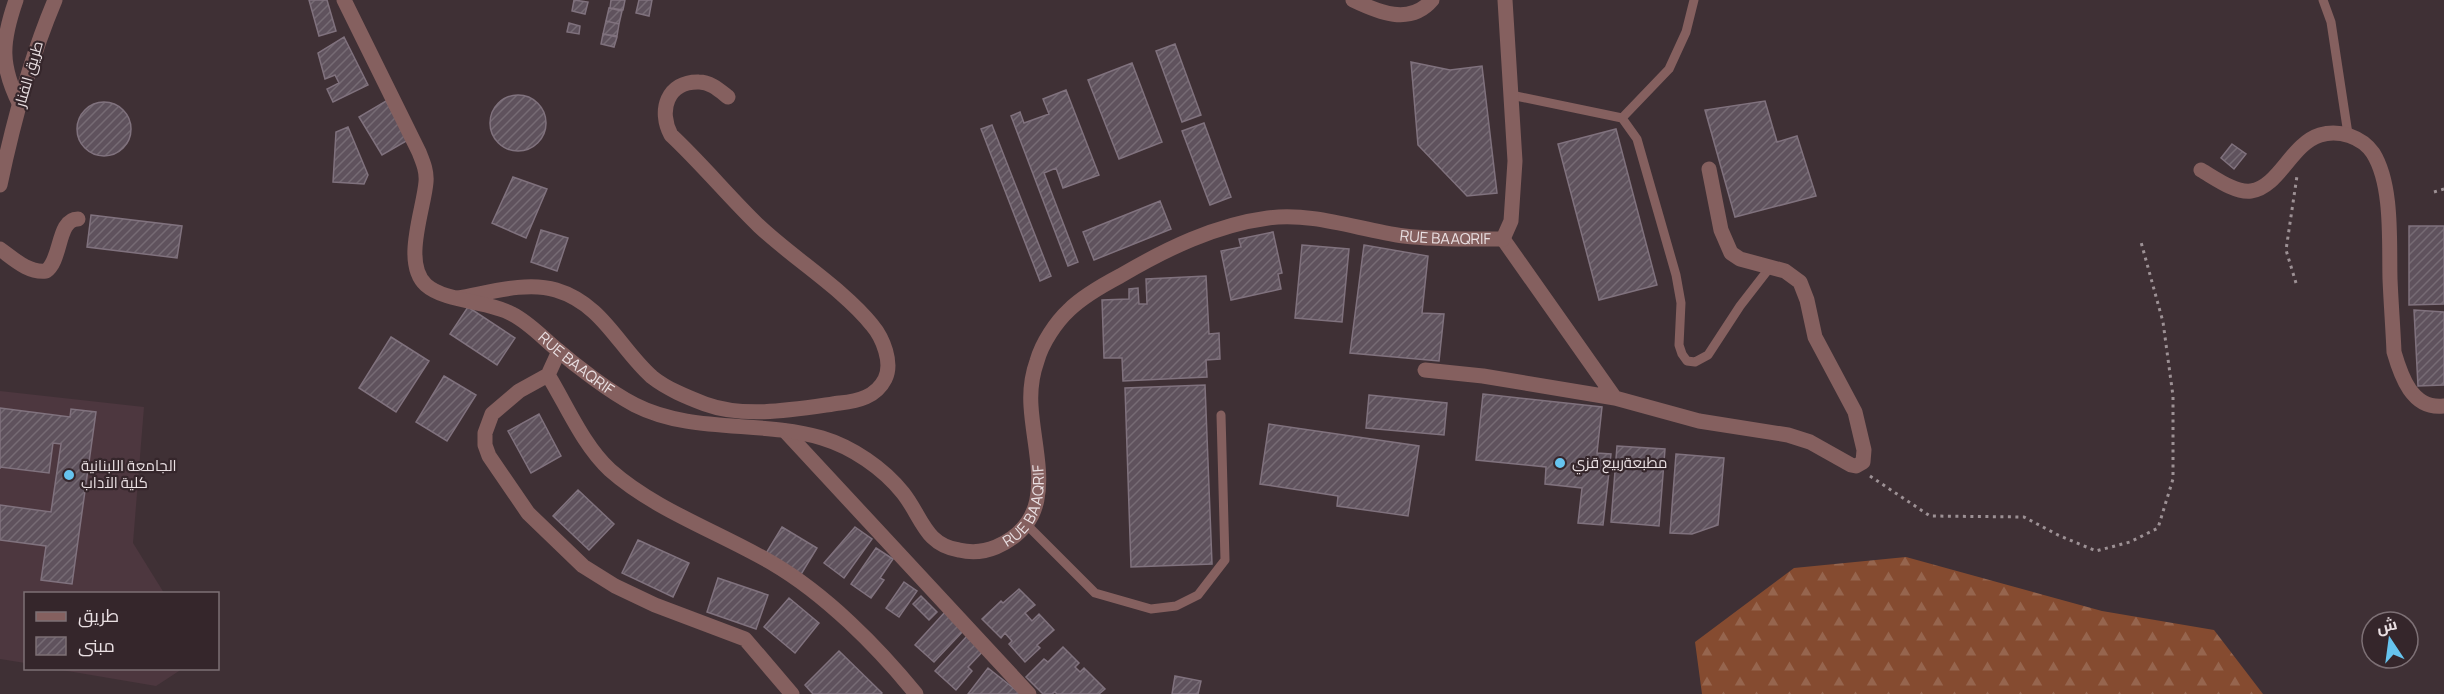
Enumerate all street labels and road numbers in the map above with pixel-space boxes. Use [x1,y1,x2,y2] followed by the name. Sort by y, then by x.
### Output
[9,38,48,110] street label: طريق الفنار
[1399,225,1492,249] street label: RUE BAAQRIF
[534,327,619,400] street label: RUE BAAQRIF
[998,463,1049,552] street label: RUE BAAQRIF

